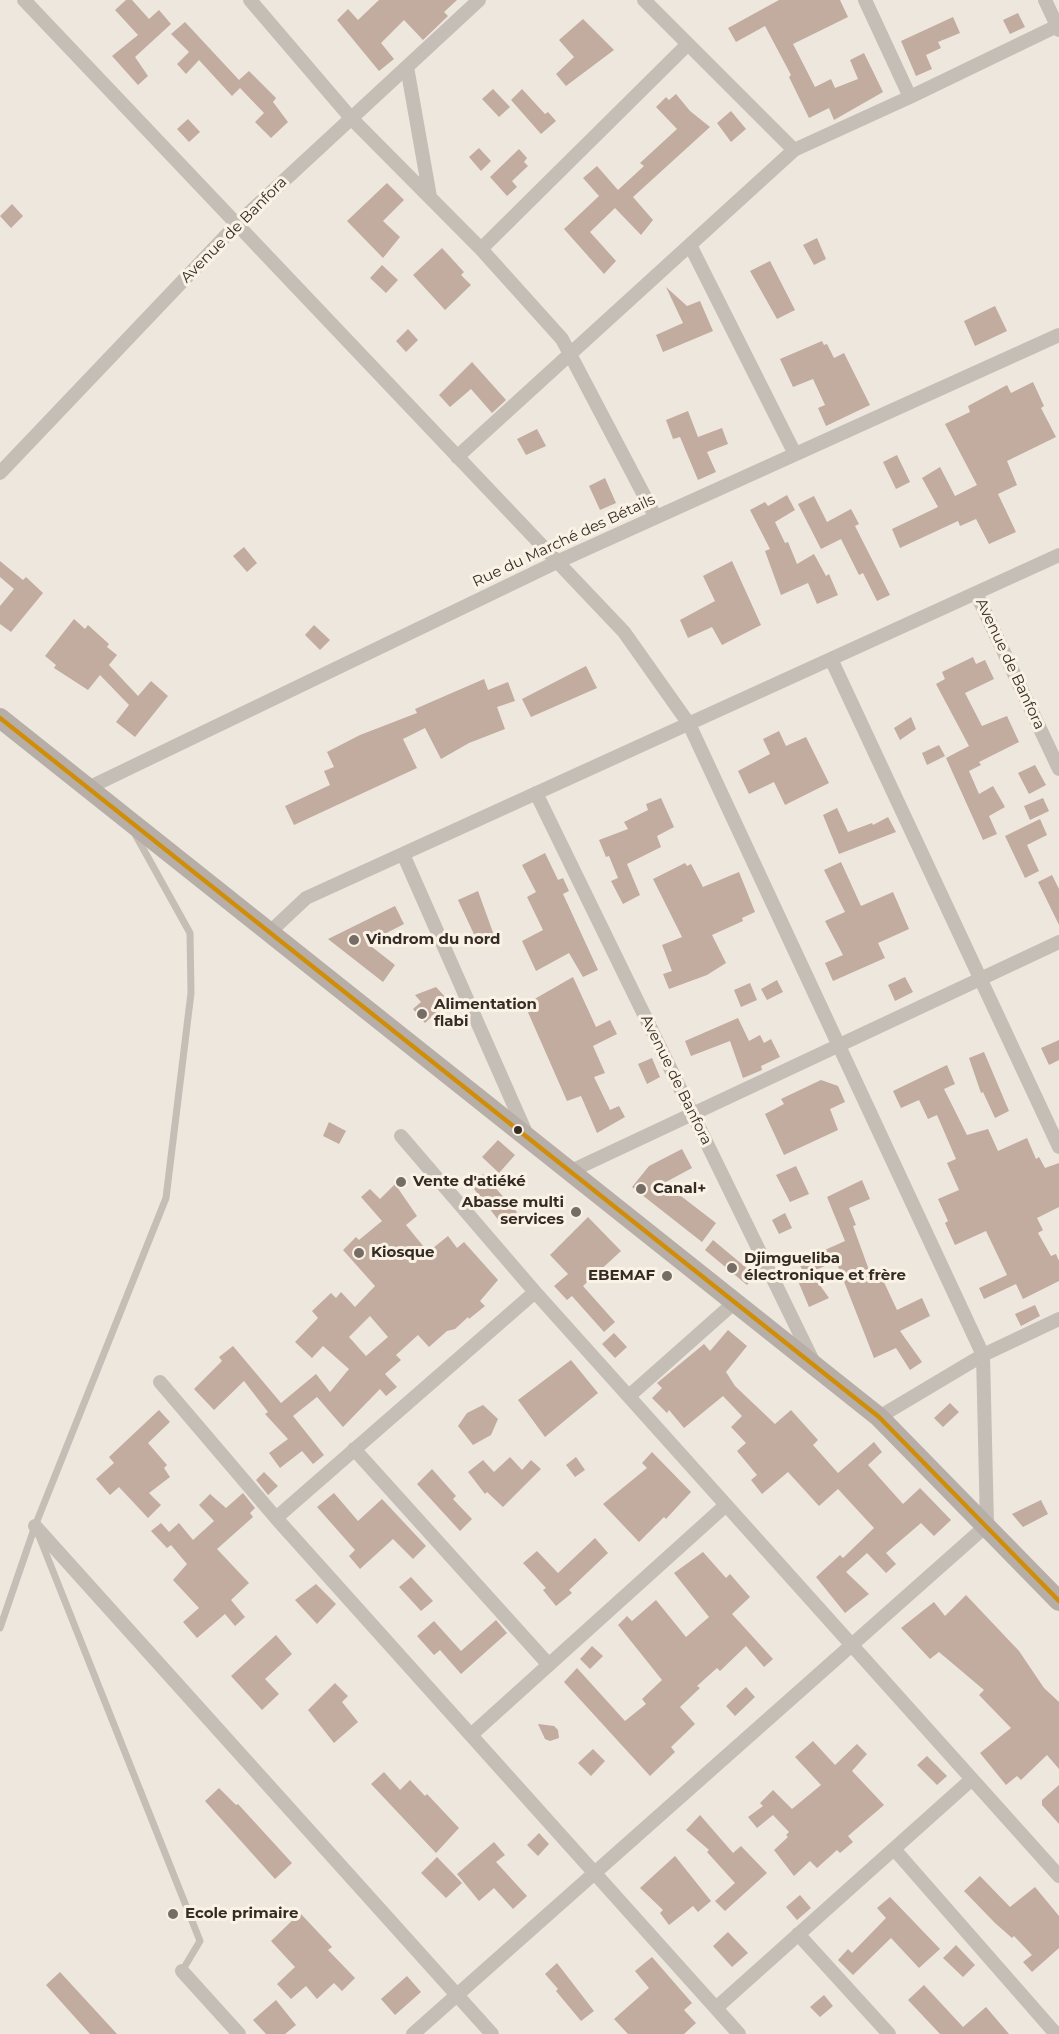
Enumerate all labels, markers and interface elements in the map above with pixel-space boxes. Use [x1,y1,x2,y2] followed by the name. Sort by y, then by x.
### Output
[177,173,291,287] street label: Avenue de Banfora
[470,491,658,591] street label: Rue du Marché des Bétails
[972,596,1048,732] street label: Avenue de Banfora
[366,931,500,949] place label: Vindrom du nord
[347,933,361,947] marker: Vindrom du nord
[434,996,537,1031] place label: Alimentation flabi
[415,1007,429,1021] marker: Alimentation flabi
[637,1012,715,1148] street label: Avenue de Banfora
[512,1124,524,1136] unlabelled marker
[413,1173,526,1191] place label: Vente d'atiéké
[394,1175,408,1189] marker: Vente d'atiéké
[653,1180,706,1198] place label: Canal+
[634,1182,648,1196] marker: Canal+
[462,1194,564,1229] place label: Abasse multi services
[569,1205,583,1219] marker: Abasse multi services
[371,1244,435,1262] place label: Kiosque
[352,1246,366,1260] marker: Kiosque
[744,1250,906,1285] place label: Djimgueliba électronique et frère
[725,1261,739,1275] marker: Djimgueliba électronique et frère
[588,1267,655,1285] place label: EBEMAF
[660,1269,674,1283] marker: EBEMAF
[185,1905,298,1923] place label: Ecole primaire
[166,1907,180,1921] marker: Ecole primaire

